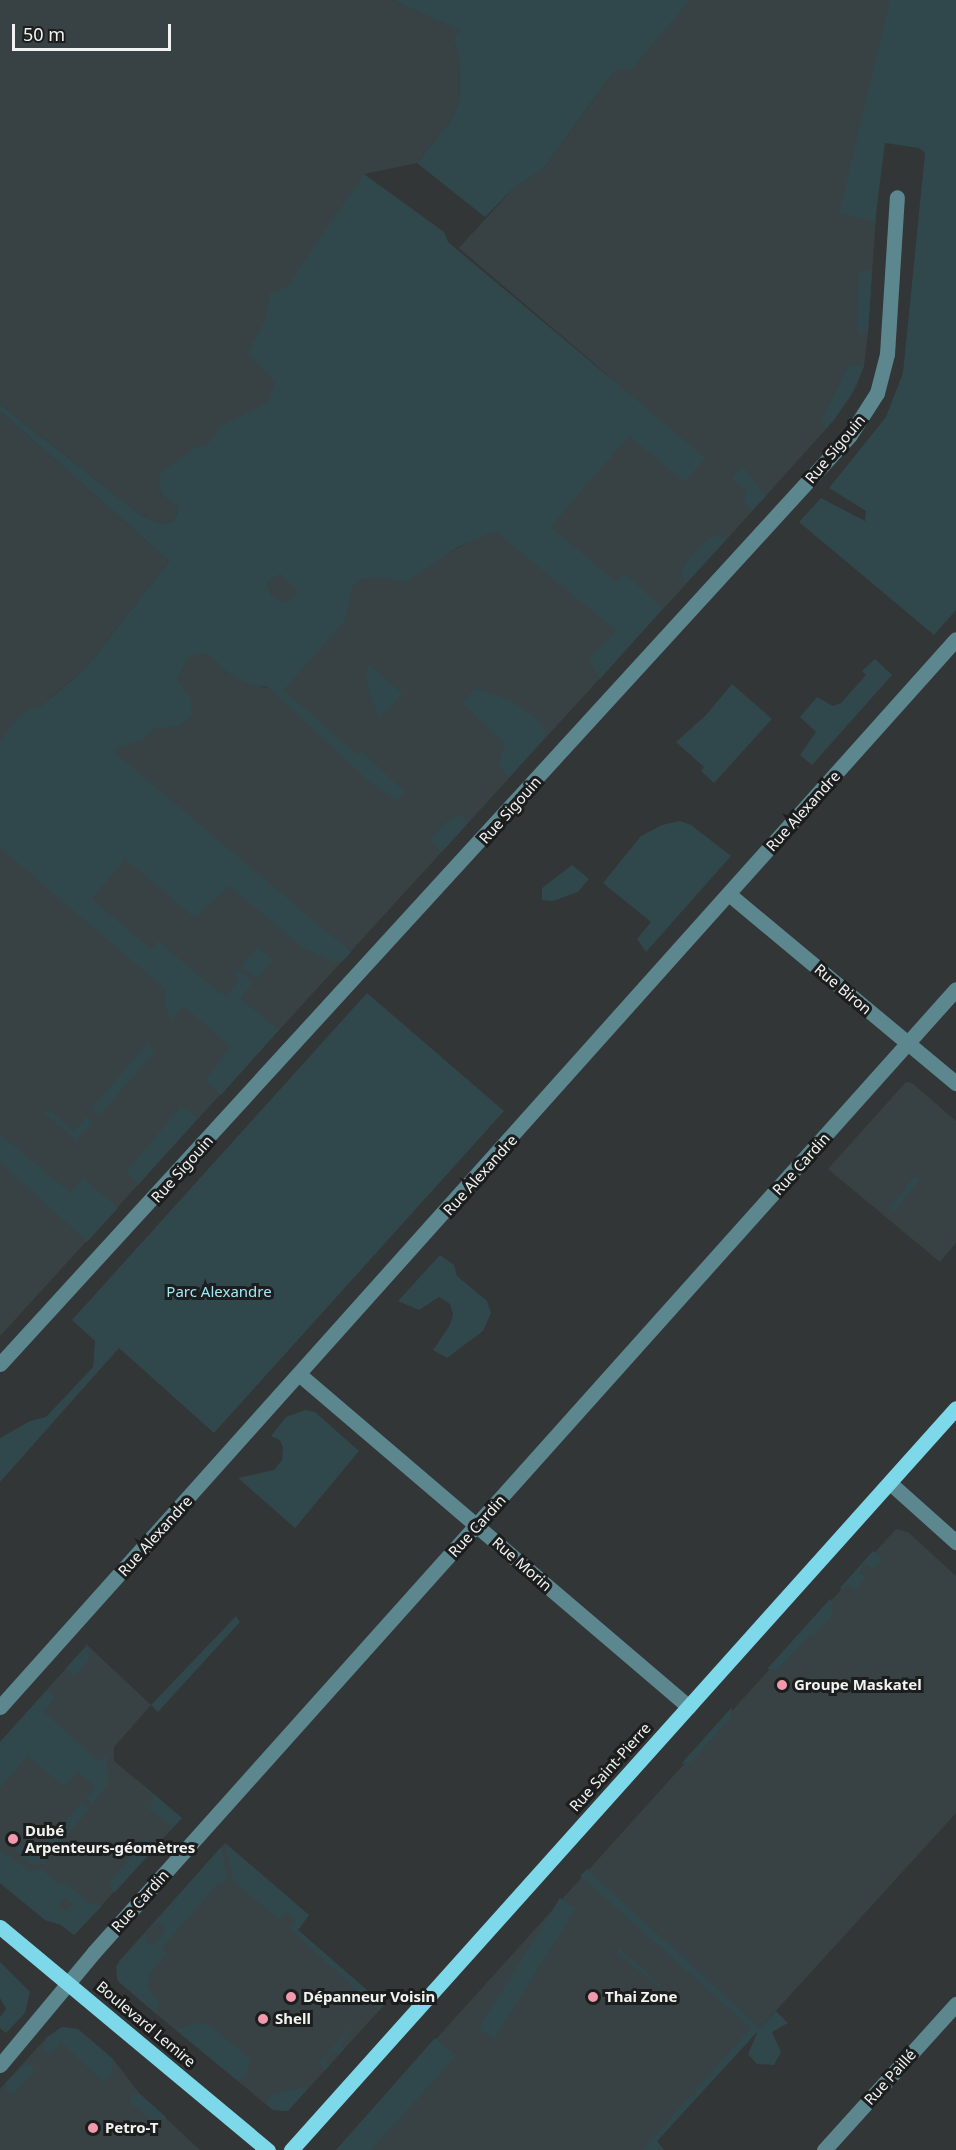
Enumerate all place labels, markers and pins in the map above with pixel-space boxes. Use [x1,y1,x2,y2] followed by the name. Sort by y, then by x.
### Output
[794,1676,922,1694] place label: Groupe Maskatel
[775,1678,789,1692] marker: Groupe Maskatel
[25,1821,195,1856] place label: Dubé Arpenteurs-géomètres
[6,1832,20,1846] marker: Dubé Arpenteurs-géomètres
[303,1988,435,2006] place label: Dépanneur Voisin
[605,1988,678,2006] place label: Thai Zone
[284,1990,298,2004] marker: Dépanneur Voisin
[586,1990,600,2004] marker: Thai Zone
[275,2010,311,2028] place label: Shell
[256,2012,270,2026] marker: Shell
[105,2119,158,2137] place label: Petro-T
[86,2121,100,2135] marker: Petro-T

